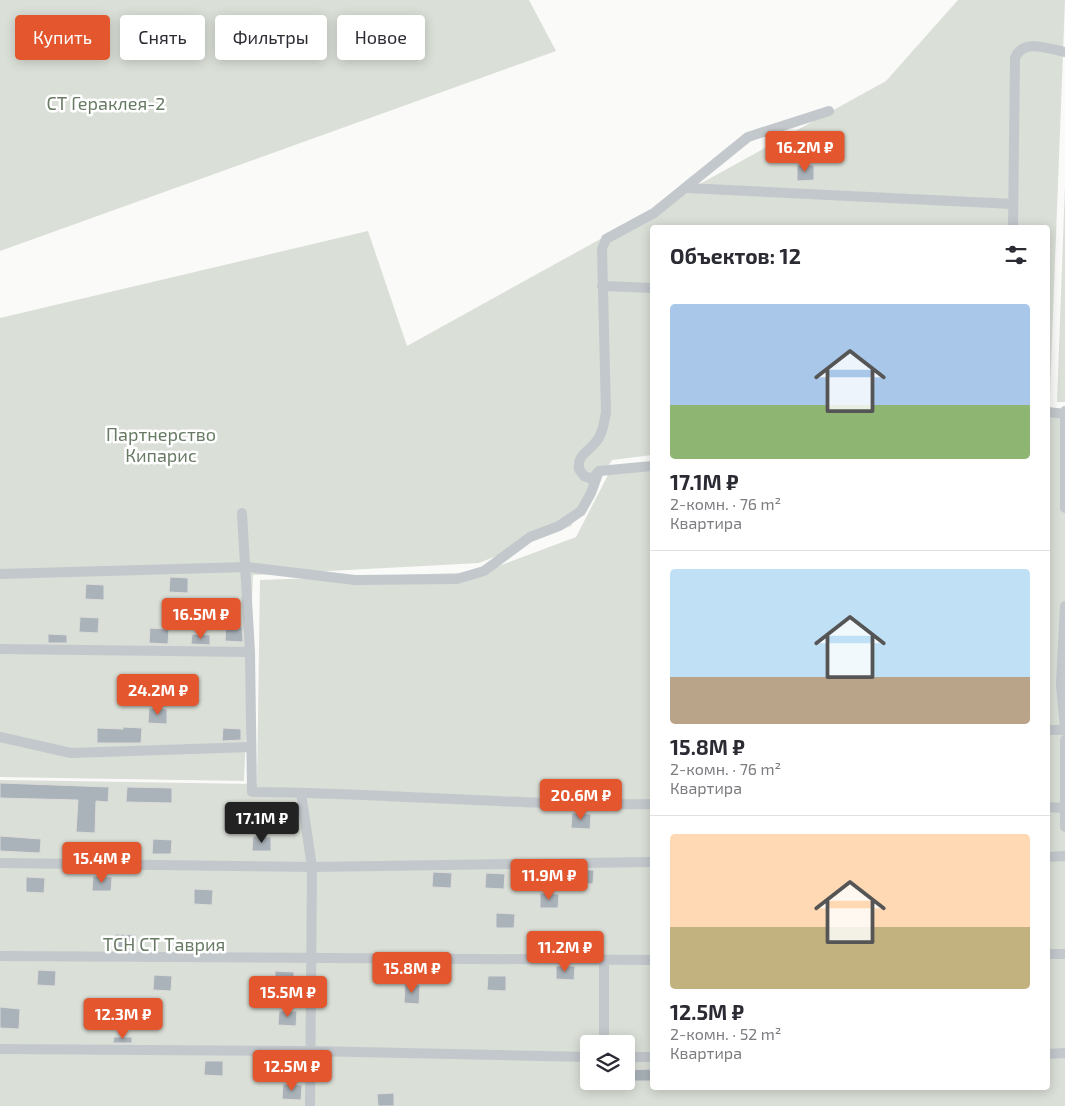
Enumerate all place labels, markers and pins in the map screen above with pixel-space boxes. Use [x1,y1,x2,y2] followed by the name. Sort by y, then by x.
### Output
[759,130,851,173] pin: 16.2M ₽
[155,598,247,640] pin: 16.5M ₽
[112,674,204,716] pin: 24.2M ₽
[535,778,627,821] pin: 20.6M ₽
[216,802,308,844] pin: 17.1M ₽
[56,842,148,884] pin: 15.4M ₽
[503,858,595,901] pin: 11.9M ₽
[519,930,611,973] pin: 11.2M ₽
[366,952,458,994] pin: 15.8M ₽
[242,976,334,1018] pin: 15.5M ₽
[77,998,169,1040] pin: 12.3M ₽
[246,1050,338,1092] pin: 12.5M ₽

